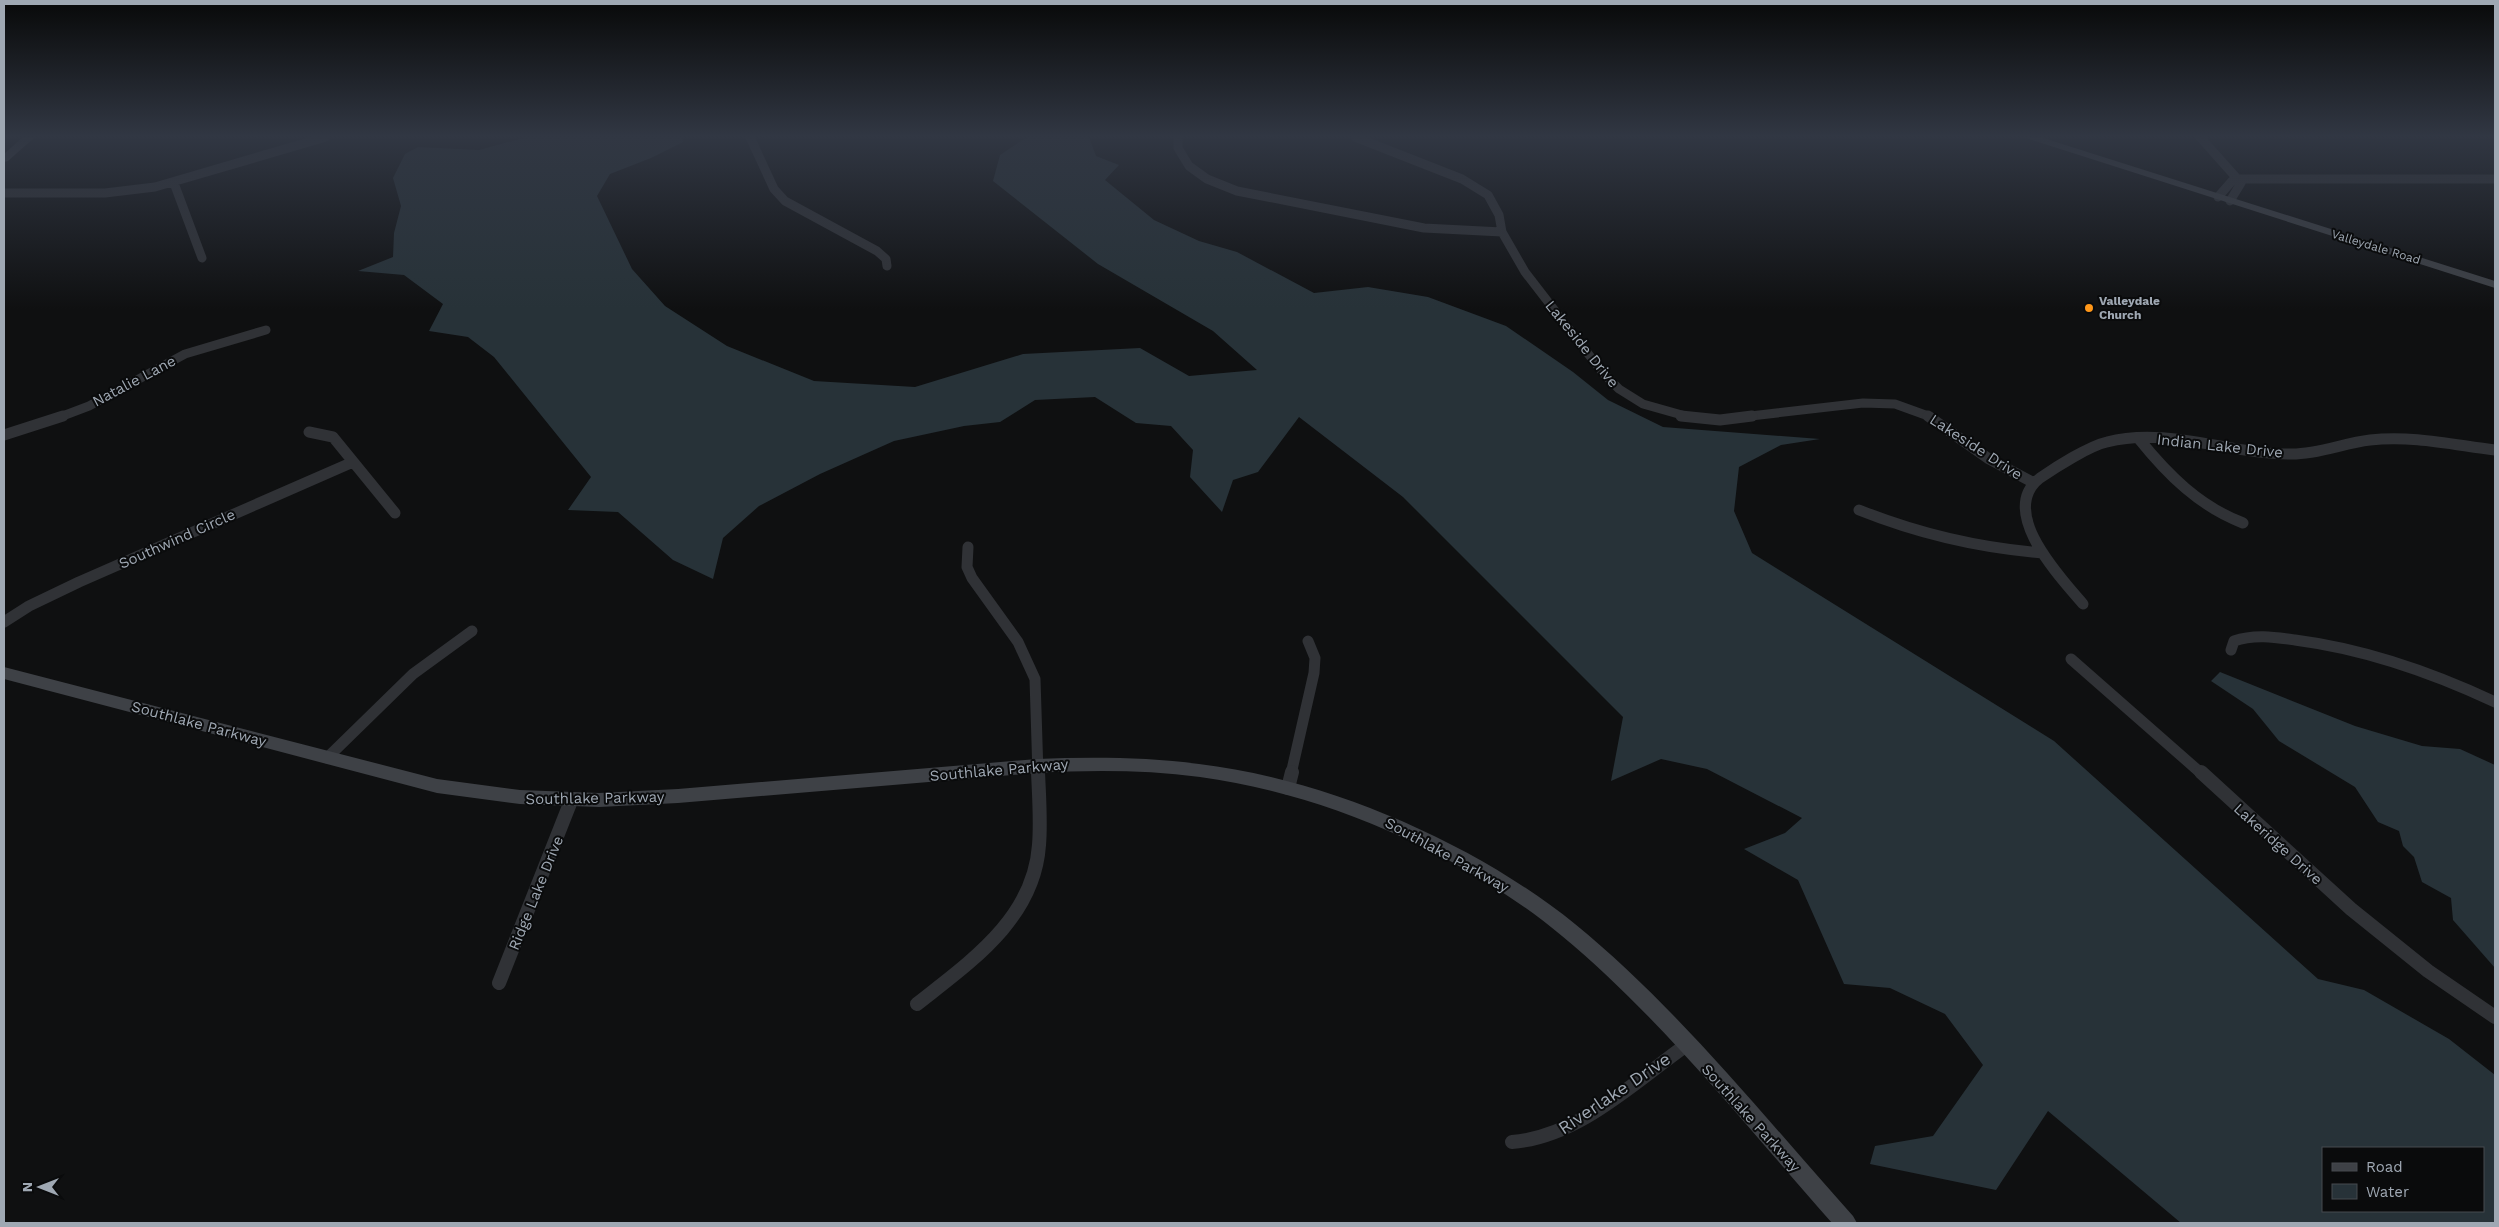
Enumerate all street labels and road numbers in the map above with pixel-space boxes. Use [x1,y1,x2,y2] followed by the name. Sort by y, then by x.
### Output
[2330,227,2422,267] street label: Valleydale Road
[1541,297,1623,391] street label: Lakeside Drive
[89,352,179,410] street label: Natalie Lane
[1926,410,2026,484] street label: Lakeside Drive
[2156,430,2284,462] street label: Indian Lake Drive
[116,505,238,573] street label: Southwind Circle
[130,697,269,751] street label: Southlake Parkway
[929,755,1069,785] street label: Southlake Parkway
[525,788,665,808] street label: Southlake Parkway
[2230,800,2326,888] street label: Lakeridge Drive
[1382,813,1512,897] street label: Southlake Parkway
[505,833,567,953] street label: Ridge Lake Drive
[1554,1048,1674,1138] street label: Riverlake Drive
[1698,1060,1804,1176] street label: Southlake Parkway

